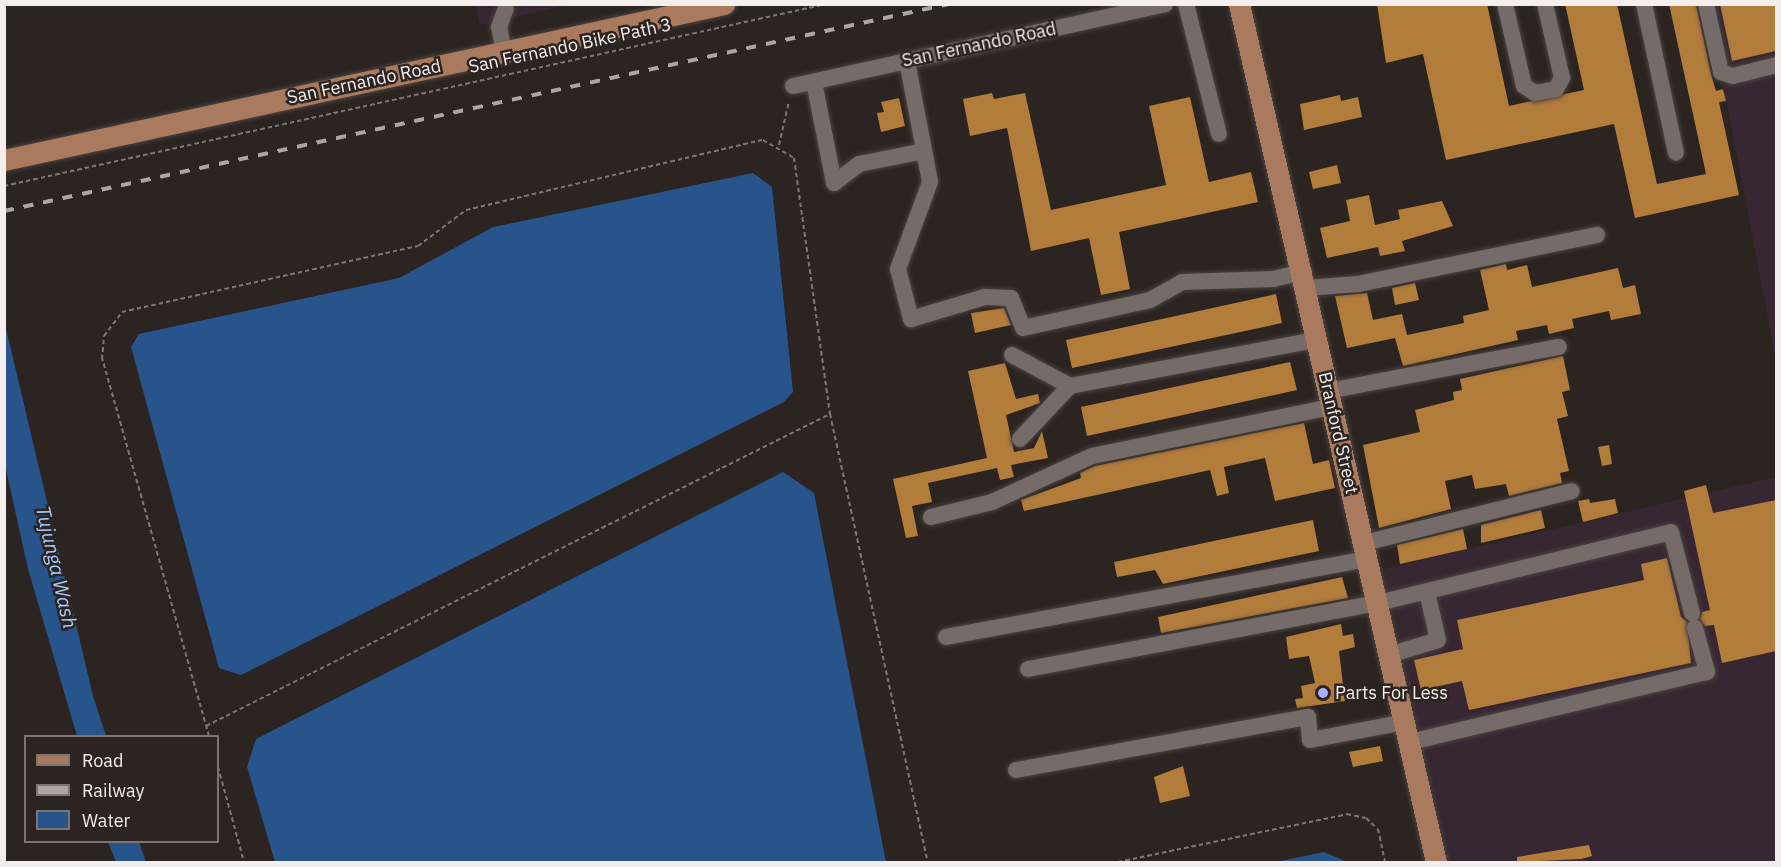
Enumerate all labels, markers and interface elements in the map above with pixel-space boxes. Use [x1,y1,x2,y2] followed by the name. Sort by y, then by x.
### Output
[467,14,673,78] street label: San Fernando Bike Path 3
[900,18,1058,72] street label: San Fernando Road
[285,55,443,109] street label: San Fernando Road
[1313,370,1363,496] street label: Branford Street
[31,503,83,631] water label: Tujunga Wash
[1335,682,1448,704] place label: Parts For Less
[1316,686,1330,700] marker: Parts For Less
[24,735,219,843] legend
[82,749,123,772] text: Road
[82,779,144,802] text: Railway
[82,809,130,832] text: Water

